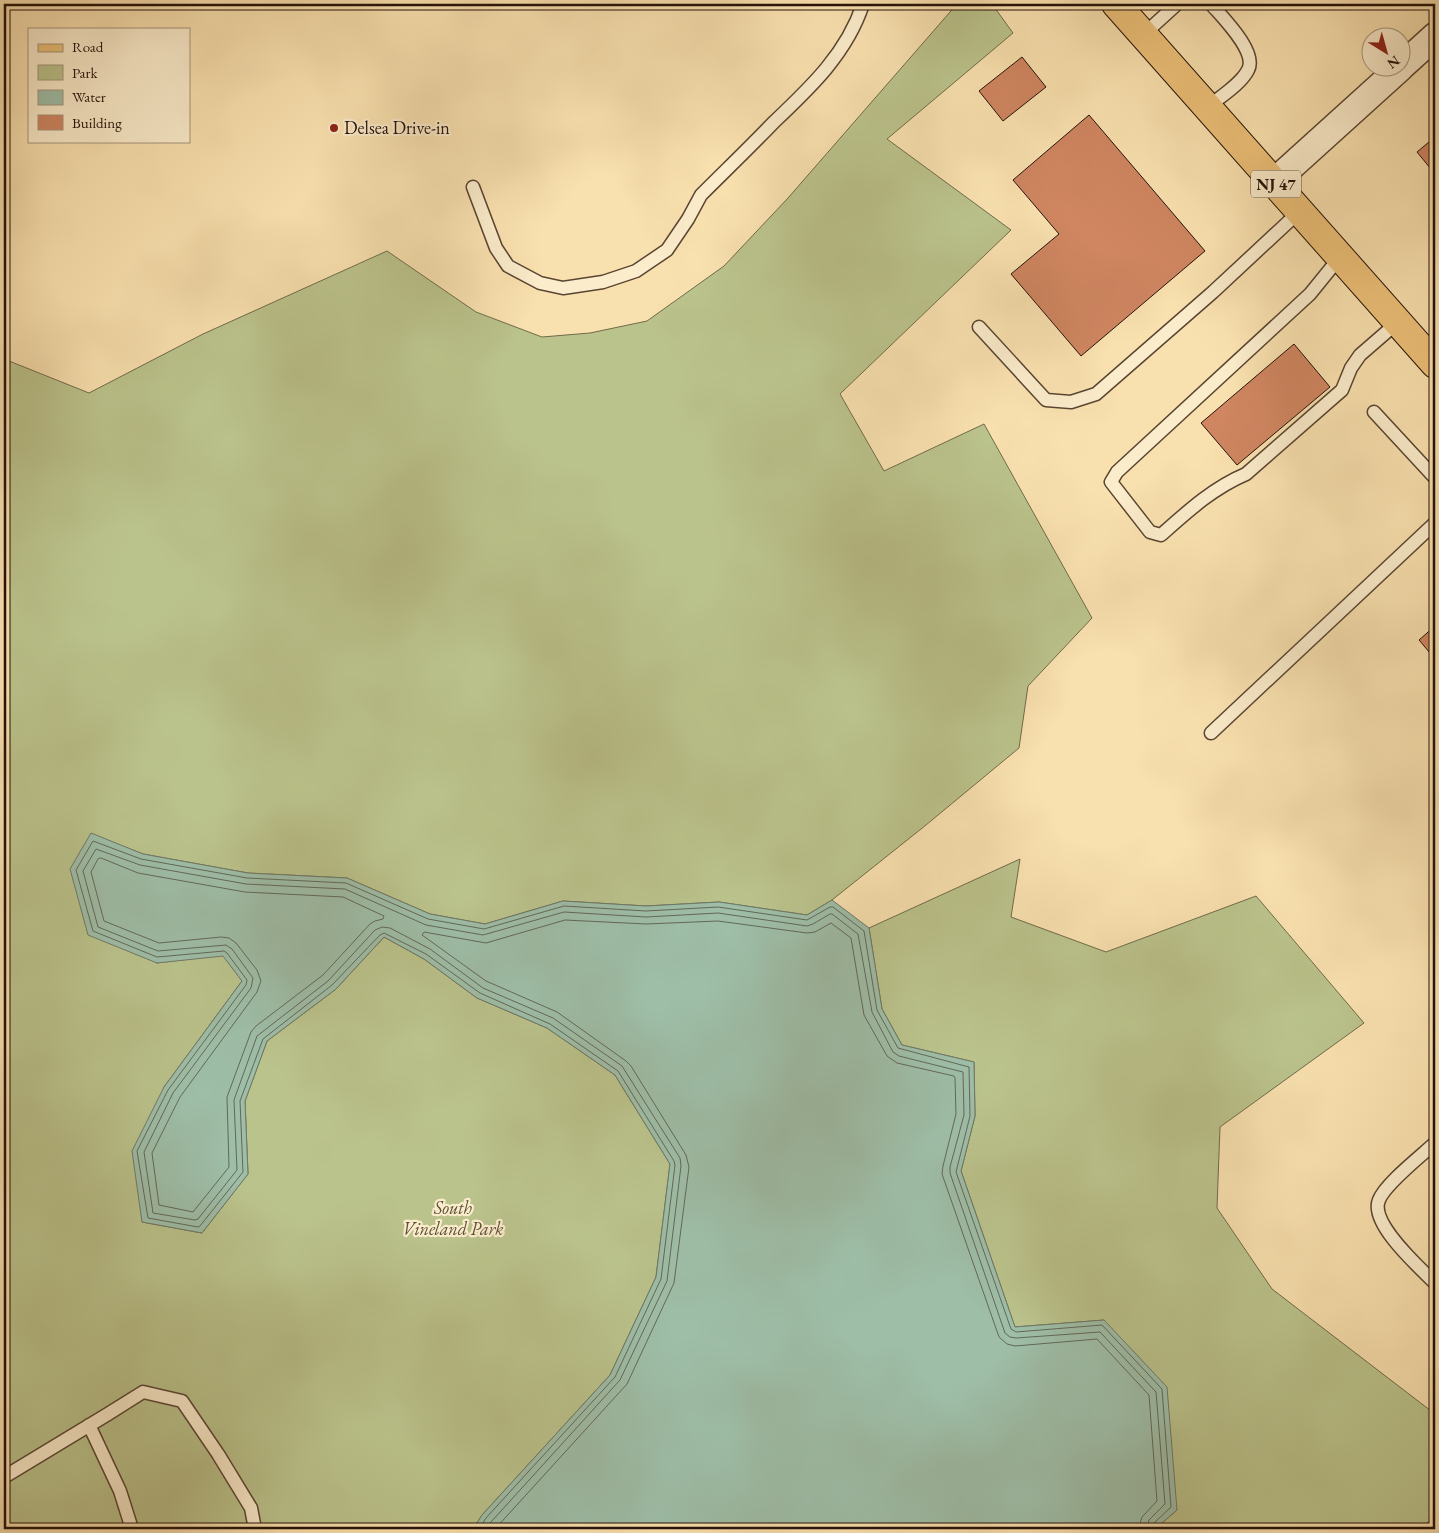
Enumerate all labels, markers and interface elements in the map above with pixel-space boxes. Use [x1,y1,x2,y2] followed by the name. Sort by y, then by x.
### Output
[28,28,190,142] legend
[1362,28,1412,78] north arrow
[72,37,104,56] text: Road
[1383,52,1404,73] text: N
[72,63,99,82] text: Park
[72,87,106,106] text: Water
[72,113,122,132] text: Building
[344,116,450,139] place label: Delsea Drive-in
[328,122,340,134] marker: Delsea Drive-in
[1251,170,1301,198] road number: NJ 47
[403,1196,503,1240] park label: South Vineland Park

